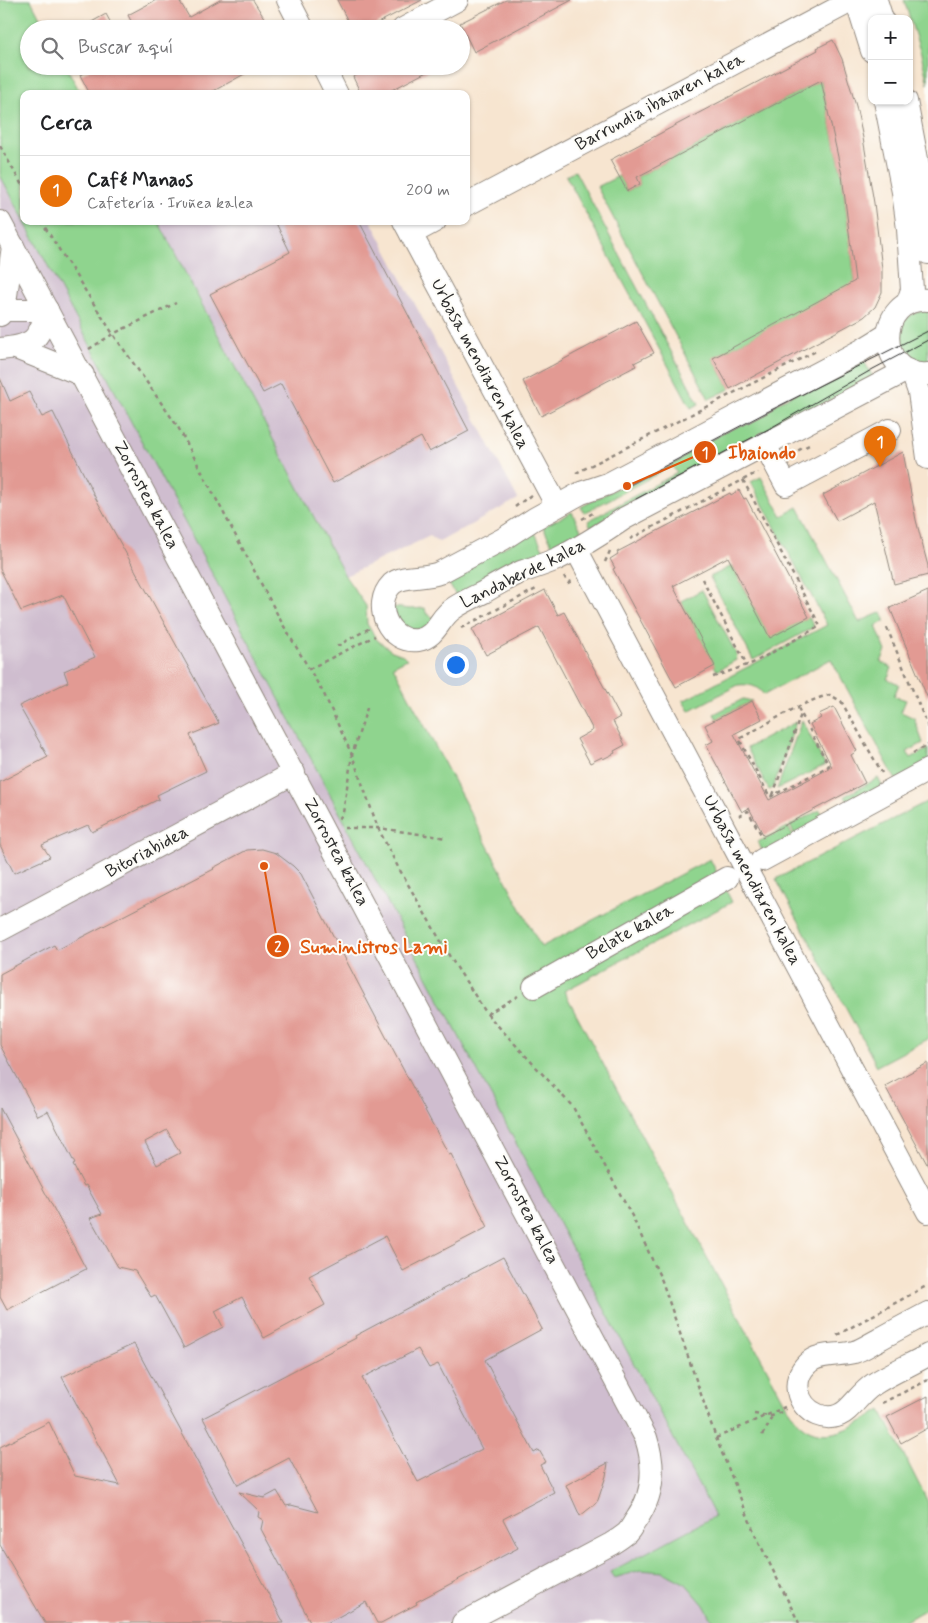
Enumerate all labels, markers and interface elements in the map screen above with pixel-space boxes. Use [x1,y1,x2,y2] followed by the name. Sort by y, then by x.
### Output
[868,15,913,105] map controls
[868,15,913,60] button: +
[20,20,470,75] search box
[38,34,66,62] icon: search
[78,35,173,60] text: Buscar aquí
[571,47,749,157] street label: Barrundia ibaiaren kalea
[868,60,913,105] button: −
[40,109,93,137] text: Cerca
[87,168,193,193] text: Café Manaos
[52,180,60,201] text: 1
[406,180,450,201] text: 200 m
[87,193,253,214] text: Cafetería · Iruñea kalea
[425,274,535,454] street label: Urbasa mendiaren kalea
[864,426,896,467] pin: 1
[693,435,806,469] callout: Ibaiondo
[107,436,185,554] street label: Zorrostea kalea
[728,441,796,466] text: Ibaiondo
[702,444,708,464] text: 1
[457,533,589,615] street label: Landaberde kalea
[443,652,469,678] your location
[697,790,807,970] street label: Urbasa mendiaren kalea
[297,793,375,911] street label: Zorrostea kalea
[101,820,193,884] street label: Bitoriabidea
[582,898,678,966] street label: Belate kalea
[265,929,457,963] callout: Suministros Lami
[300,935,448,960] text: Suministros Lami
[274,938,282,958] text: 2
[487,1151,565,1269] street label: Zorrostea kalea

